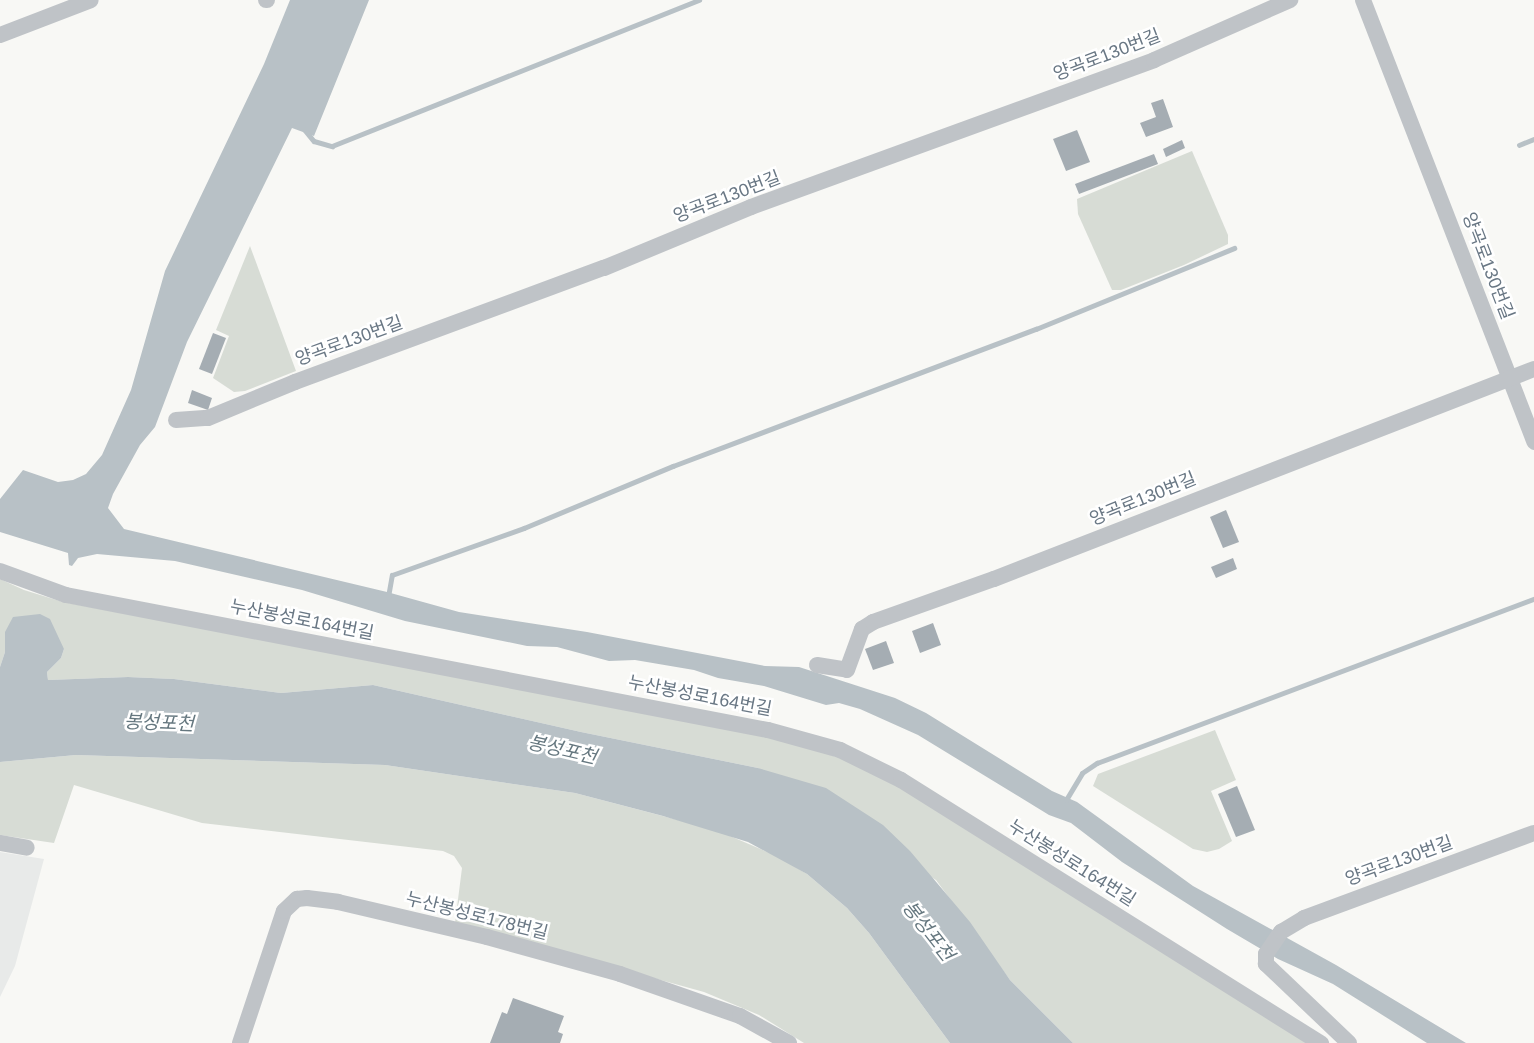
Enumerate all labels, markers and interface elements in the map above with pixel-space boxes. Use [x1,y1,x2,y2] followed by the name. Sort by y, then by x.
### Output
[1050,25,1164,85] street label: 양곡로130번길
[670,167,784,227] street label: 양곡로130번길
[1458,209,1518,323] street label: 양곡로130번길
[292,312,406,370] street label: 양곡로130번길
[1087,468,1199,530] street label: 양곡로130번길
[228,595,376,645] street label: 누산봉성로164번길
[626,671,774,721] street label: 누산봉성로164번길
[124,710,194,736] water label: 봉성포천
[525,731,599,769] water label: 봉성포천
[1004,815,1140,911] street label: 누산봉성로164번길
[1342,832,1456,890] street label: 양곡로130번길
[404,888,550,944] street label: 누산봉성로178번길
[897,896,959,966] water label: 봉성포천

